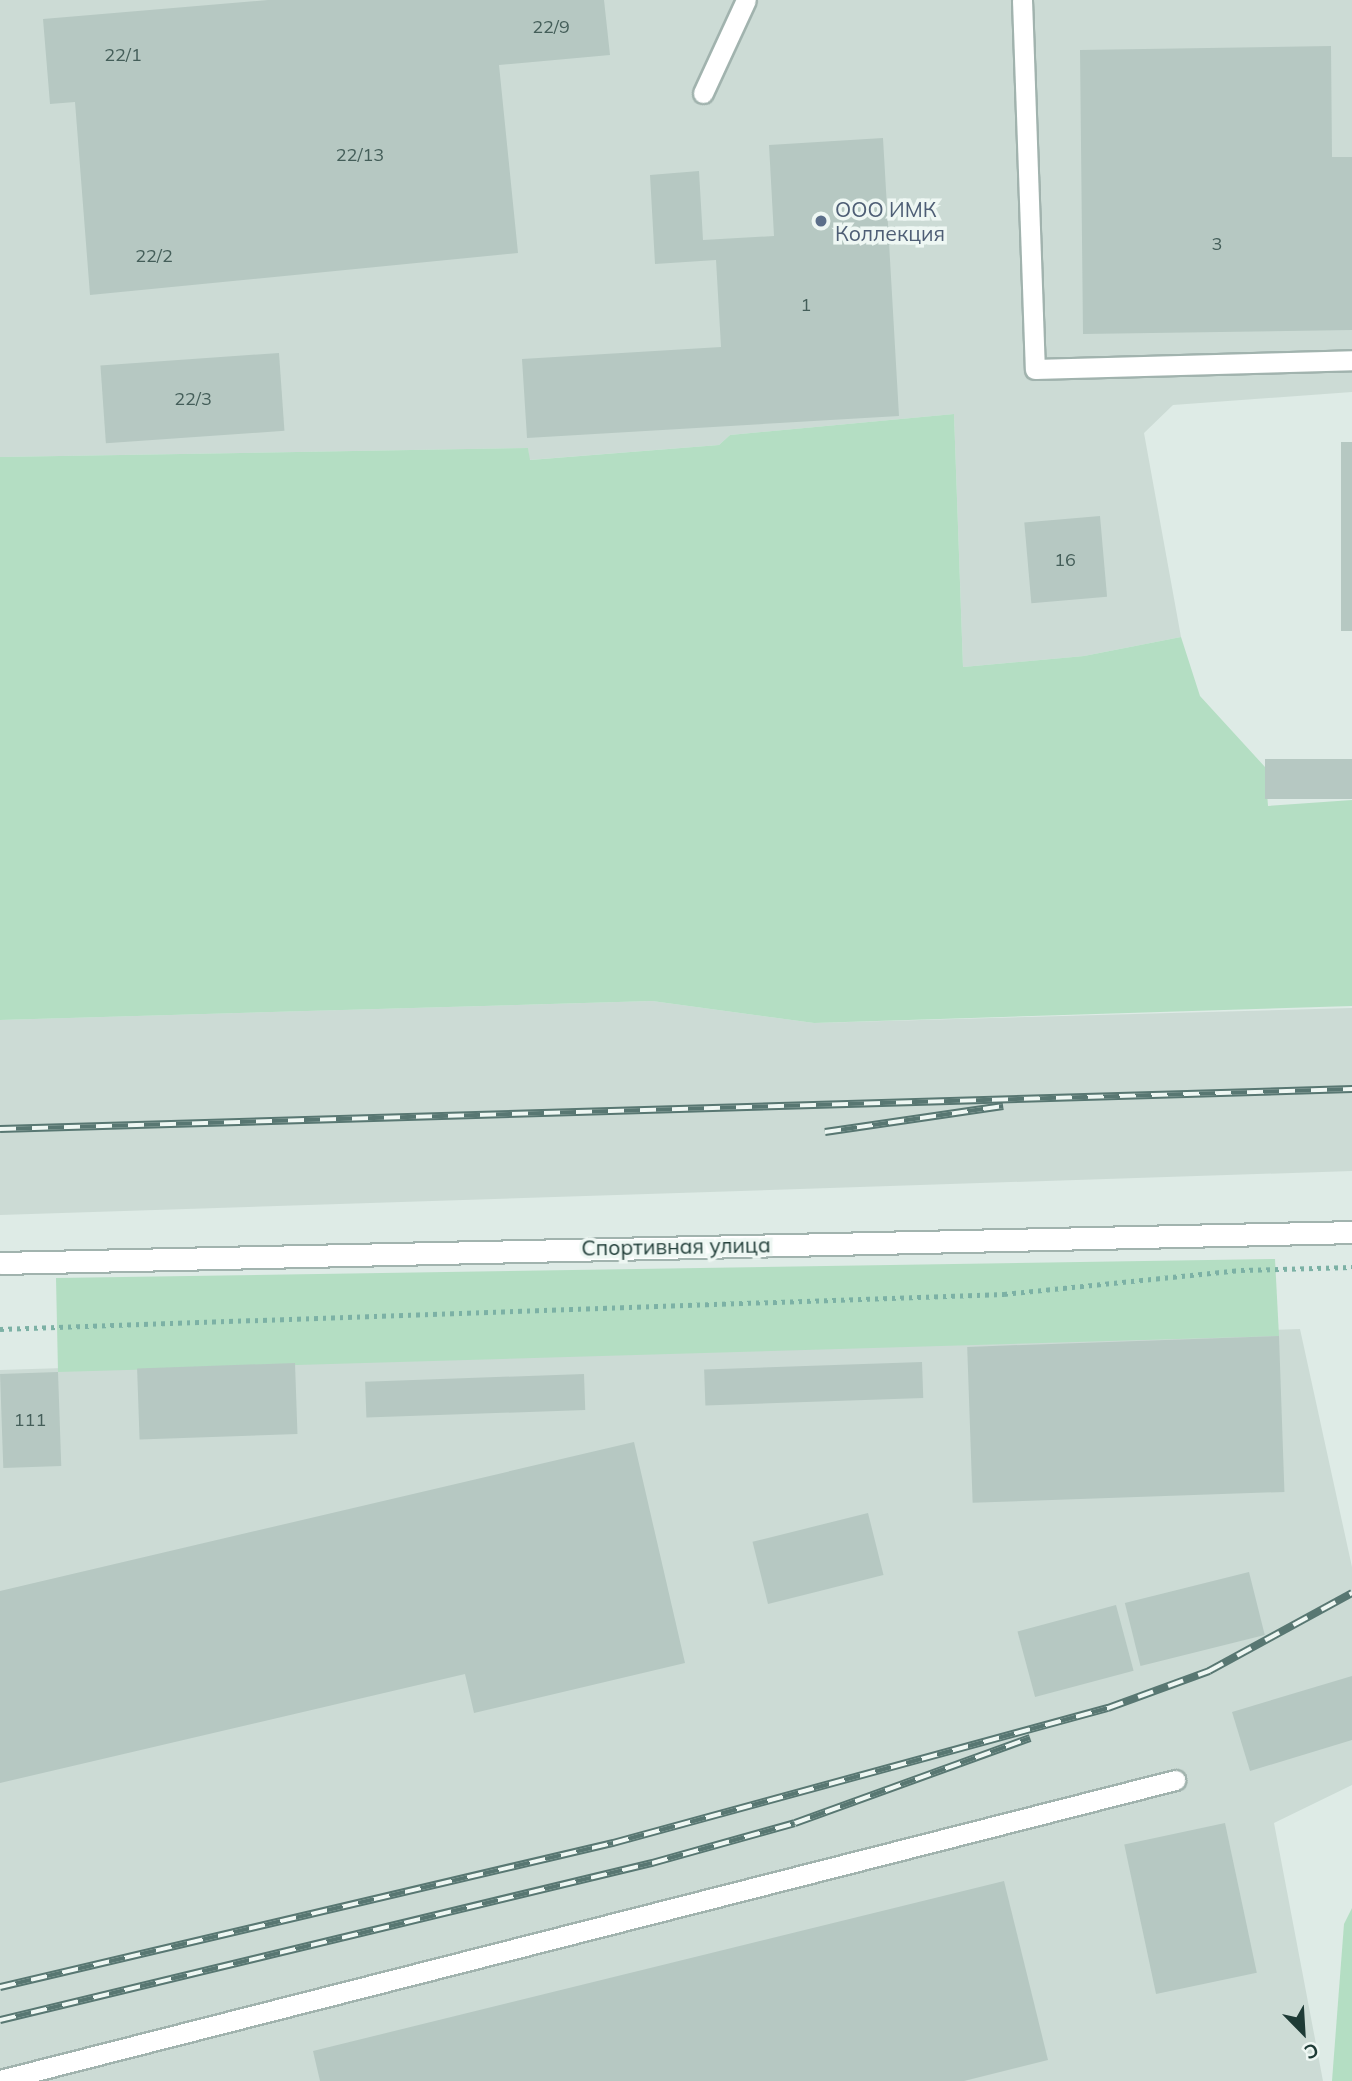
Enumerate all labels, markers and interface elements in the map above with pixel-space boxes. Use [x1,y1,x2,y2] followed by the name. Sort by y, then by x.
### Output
[532,16,570,38] house number: 22/9
[104,44,142,66] house number: 22/1
[336,144,384,166] house number: 22/13
[835,196,945,246] place label: ООО ИМК Коллекция
[813,213,829,229] marker: ООО ИМК Коллекция
[1212,233,1222,255] house number: 3
[135,245,173,267] house number: 22/2
[801,294,811,316] house number: 1
[174,388,212,410] house number: 22/3
[1054,549,1076,571] house number: 16
[581,1232,771,1260] street label: Спортивная улица
[14,1409,46,1431] house number: 111
[1268,1997,1338,2067] north arrow
[1301,2038,1322,2065] text: С

